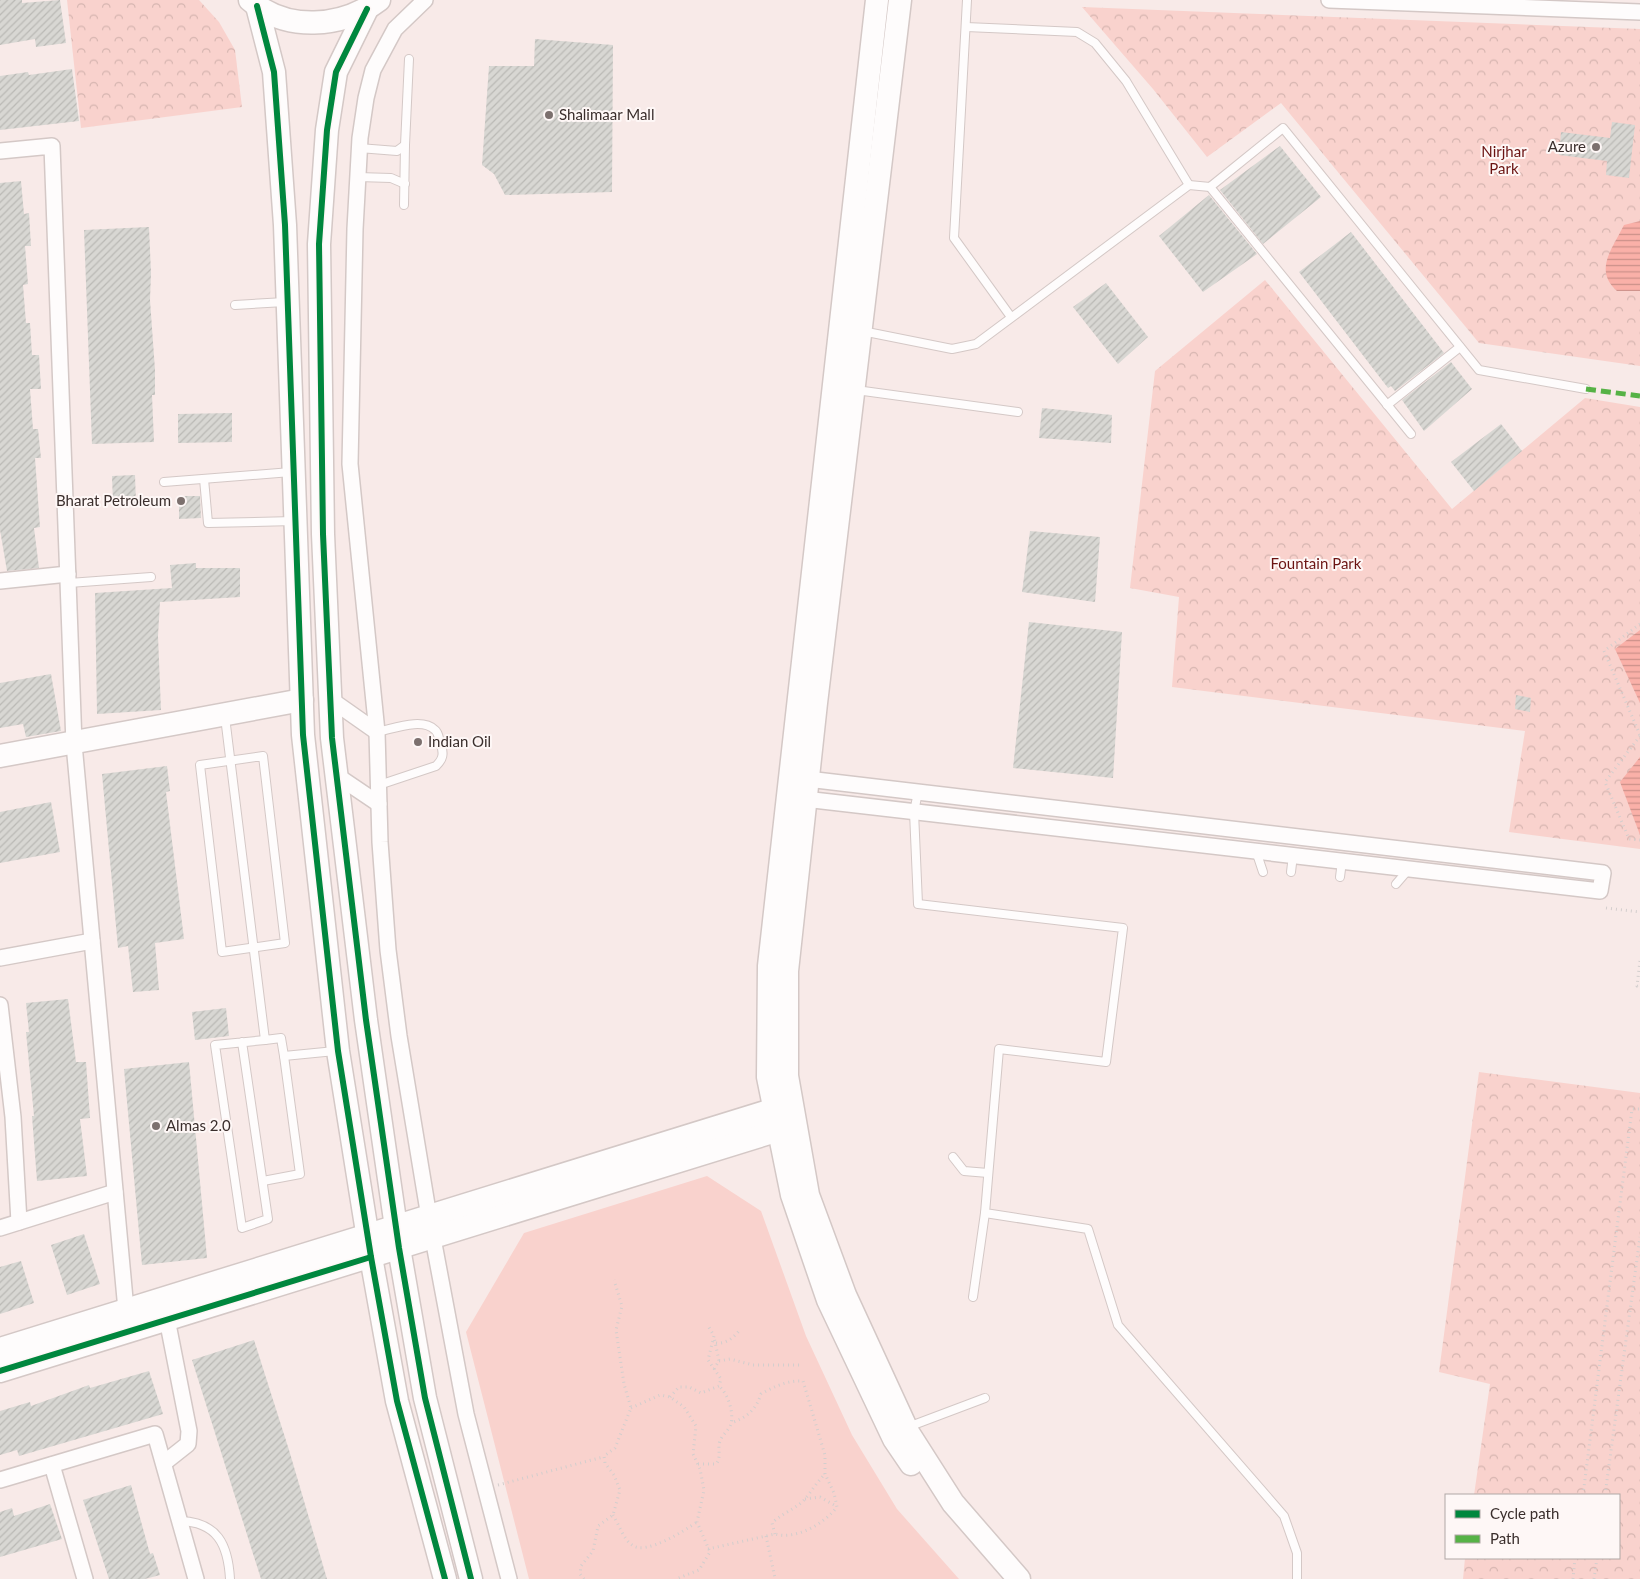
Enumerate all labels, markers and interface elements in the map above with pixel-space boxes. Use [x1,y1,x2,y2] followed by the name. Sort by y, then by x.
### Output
[559,105,654,123] place label: Shalimaar Mall
[543,109,555,121] marker: Shalimaar Mall
[1548,137,1586,155] place label: Azure
[1590,141,1602,153] marker: Azure
[1481,142,1527,177] park label: Nirjhar Park
[56,491,171,509] place label: Bharat Petroleum
[175,495,187,507] marker: Bharat Petroleum
[1271,554,1362,572] park label: Fountain Park
[428,732,491,750] place label: Indian Oil
[412,736,424,748] marker: Indian Oil
[166,1116,231,1134] place label: Almas 2.0
[150,1120,162,1132] marker: Almas 2.0
[1445,1494,1620,1559] legend
[1490,1504,1559,1522] text: Cycle path
[1490,1529,1520,1547] text: Path

